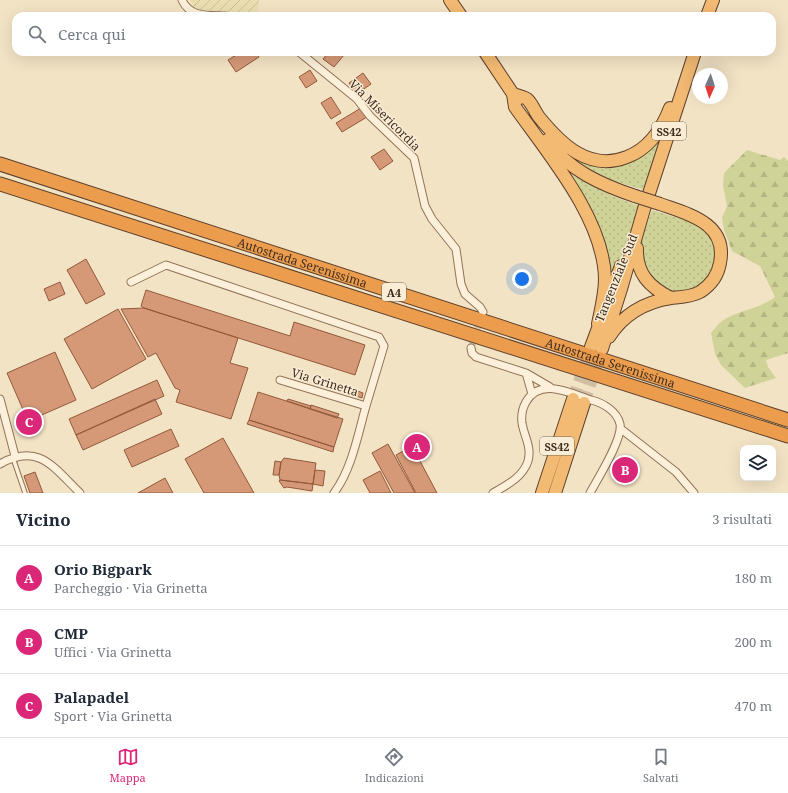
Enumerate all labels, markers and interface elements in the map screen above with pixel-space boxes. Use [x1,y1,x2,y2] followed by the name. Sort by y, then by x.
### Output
[12,12,776,56] search box
[26,23,48,45] icon: search
[58,24,126,44] text: Cerca qui
[692,68,728,104] north arrow
[346,76,425,155] street label: Via Misericordia
[652,122,686,140] road number: SS42
[591,231,642,325] street label: Tangenziale Sud
[235,233,370,291] street label: Autostrada Serenissima
[512,269,532,289] your location
[382,283,406,301] road number: A4
[543,333,678,391] street label: Autostrada Serenissima
[289,364,361,400] street label: Via Grinetta
[16,407,42,437] pin: C
[404,432,430,462] pin: A
[540,437,574,455] road number: SS42
[740,445,776,481] map controls
[740,445,776,481] button: layers
[612,455,638,485] pin: B
[16,508,71,531] text: Vicino
[712,510,772,528] text: 3 risultati
[54,559,152,579] text: Orio Bigpark
[24,569,34,587] text: A
[735,569,772,587] text: 180 m
[54,579,208,597] text: Parcheggio · Via Grinetta
[54,623,88,643] text: CMP
[25,633,33,651] text: B
[735,633,772,651] text: 200 m
[54,643,172,661] text: Uffici · Via Grinetta
[54,687,129,707] text: Palapadel
[25,697,33,715] text: C
[735,697,772,715] text: 470 m
[54,707,172,725] text: Sport · Via Grinetta
[110,746,146,785] tab: Mappa
[365,746,424,785] tab: Indicazioni
[643,746,678,785] tab: Salvati

